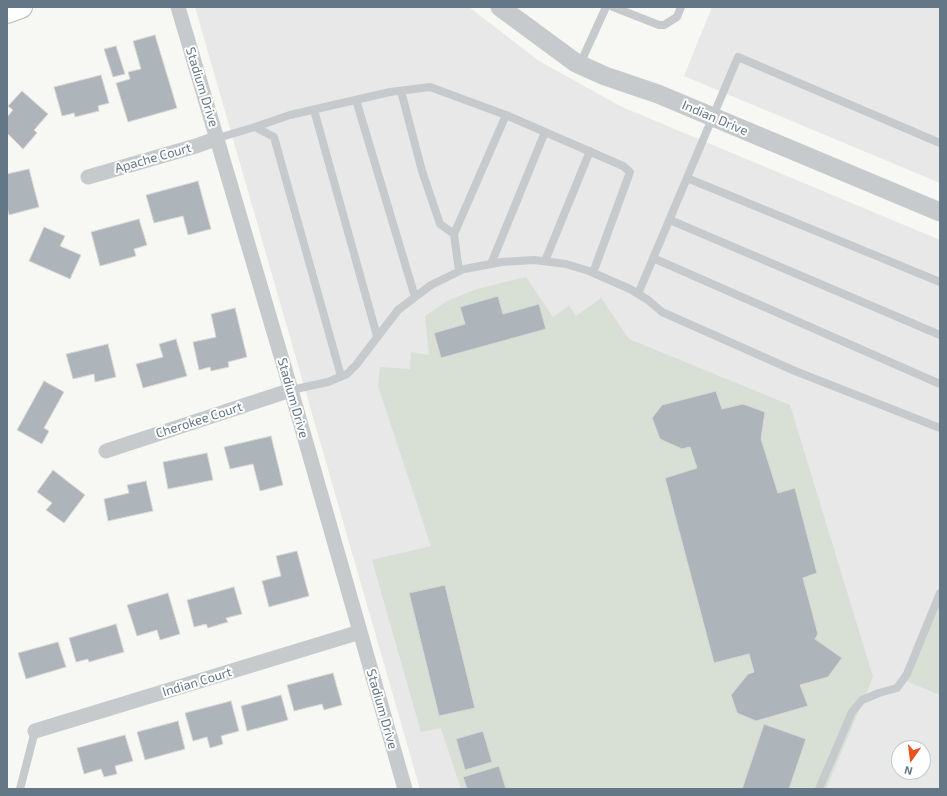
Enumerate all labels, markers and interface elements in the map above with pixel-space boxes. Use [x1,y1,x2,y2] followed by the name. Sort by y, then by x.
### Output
[182,45,222,129] street label: Stadium Drive
[680,97,750,139] street label: Indian Drive
[113,140,193,176] street label: Apache Court
[274,356,312,440] street label: Stadium Drive
[154,399,244,441] street label: Cherokee Court
[160,664,234,700] street label: Indian Court
[363,667,401,751] street label: Stadium Drive
[891,740,931,780] north arrow
[903,764,914,778] text: N

